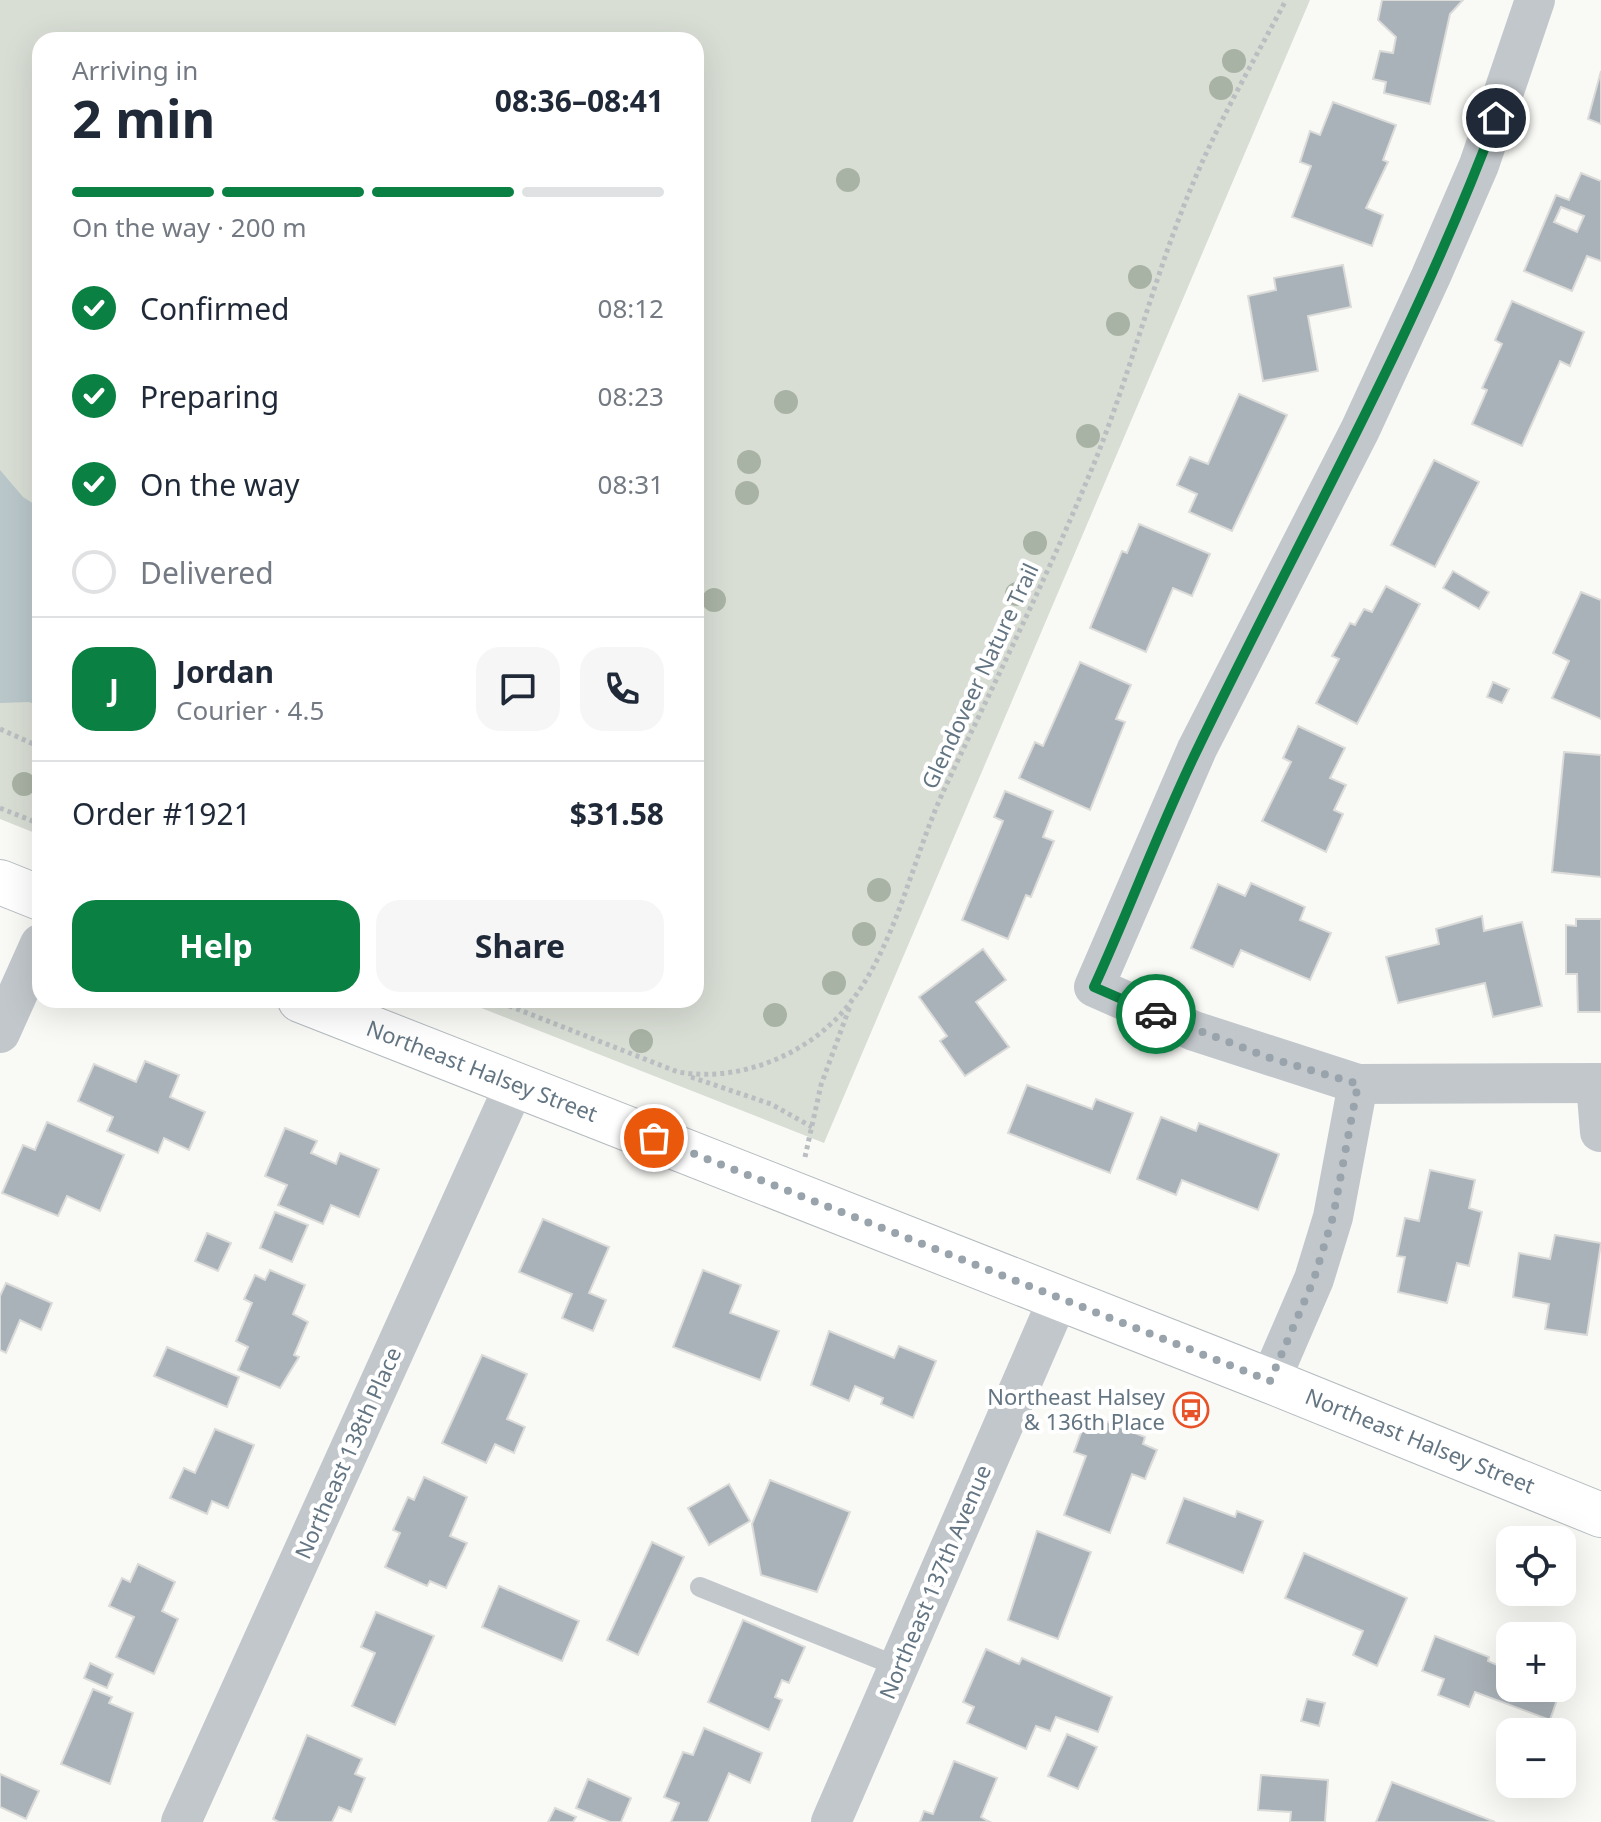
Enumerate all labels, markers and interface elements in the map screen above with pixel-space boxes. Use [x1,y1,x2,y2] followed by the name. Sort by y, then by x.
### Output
[72,52,198,88] text: Arriving in
[495,80,664,121] text: 08:36–08:41
[72,82,215,153] text: 2 min
[1462,84,1530,152] pin
[1474,96,1518,140] icon: home
[72,209,306,245] text: On the way · 200 m
[72,286,116,330] icon: check
[140,288,290,329] text: Confirmed
[598,290,664,326] text: 08:12
[72,374,116,418] icon: check
[140,376,279,417] text: Preparing
[598,378,664,414] text: 08:23
[72,462,116,506] icon: check
[140,464,300,505] text: On the way
[598,466,664,502] text: 08:31
[140,552,274,593] text: Delivered
[914,558,1045,793] street label: Glendoveer Nature Trail
[476,647,560,731] button: chat
[580,647,664,731] button: phone
[176,651,274,692] text: Jordan
[109,669,119,710] text: J
[176,692,324,728] text: Courier · 4.5
[72,793,251,834] text: Order #1921
[570,793,664,834] text: $31.58
[72,900,360,992] button: Help
[376,900,664,992] button: Share
[1116,974,1196,1054] courier
[1134,992,1178,1036] icon: car
[363,1012,602,1128] street label: Northeast Halsey Street
[620,1104,688,1172] pin
[632,1116,676,1160] icon: bag
[287,1342,407,1563] street label: Northeast 138th Place
[1301,1380,1540,1500] street label: Northeast Halsey Street
[987,1381,1166,1436] place label: Northeast Halsey & 136th Place
[1172,1391,1210,1429] bus stop icon: Northeast Halsey & 136th Place
[871,1460,997,1703] street label: Northeast 137th Avenue
[1496,1526,1576,1798] map controls
[1496,1526,1576,1606] button: locate
[1496,1622,1576,1702] button: +
[1496,1718,1576,1798] button: −

